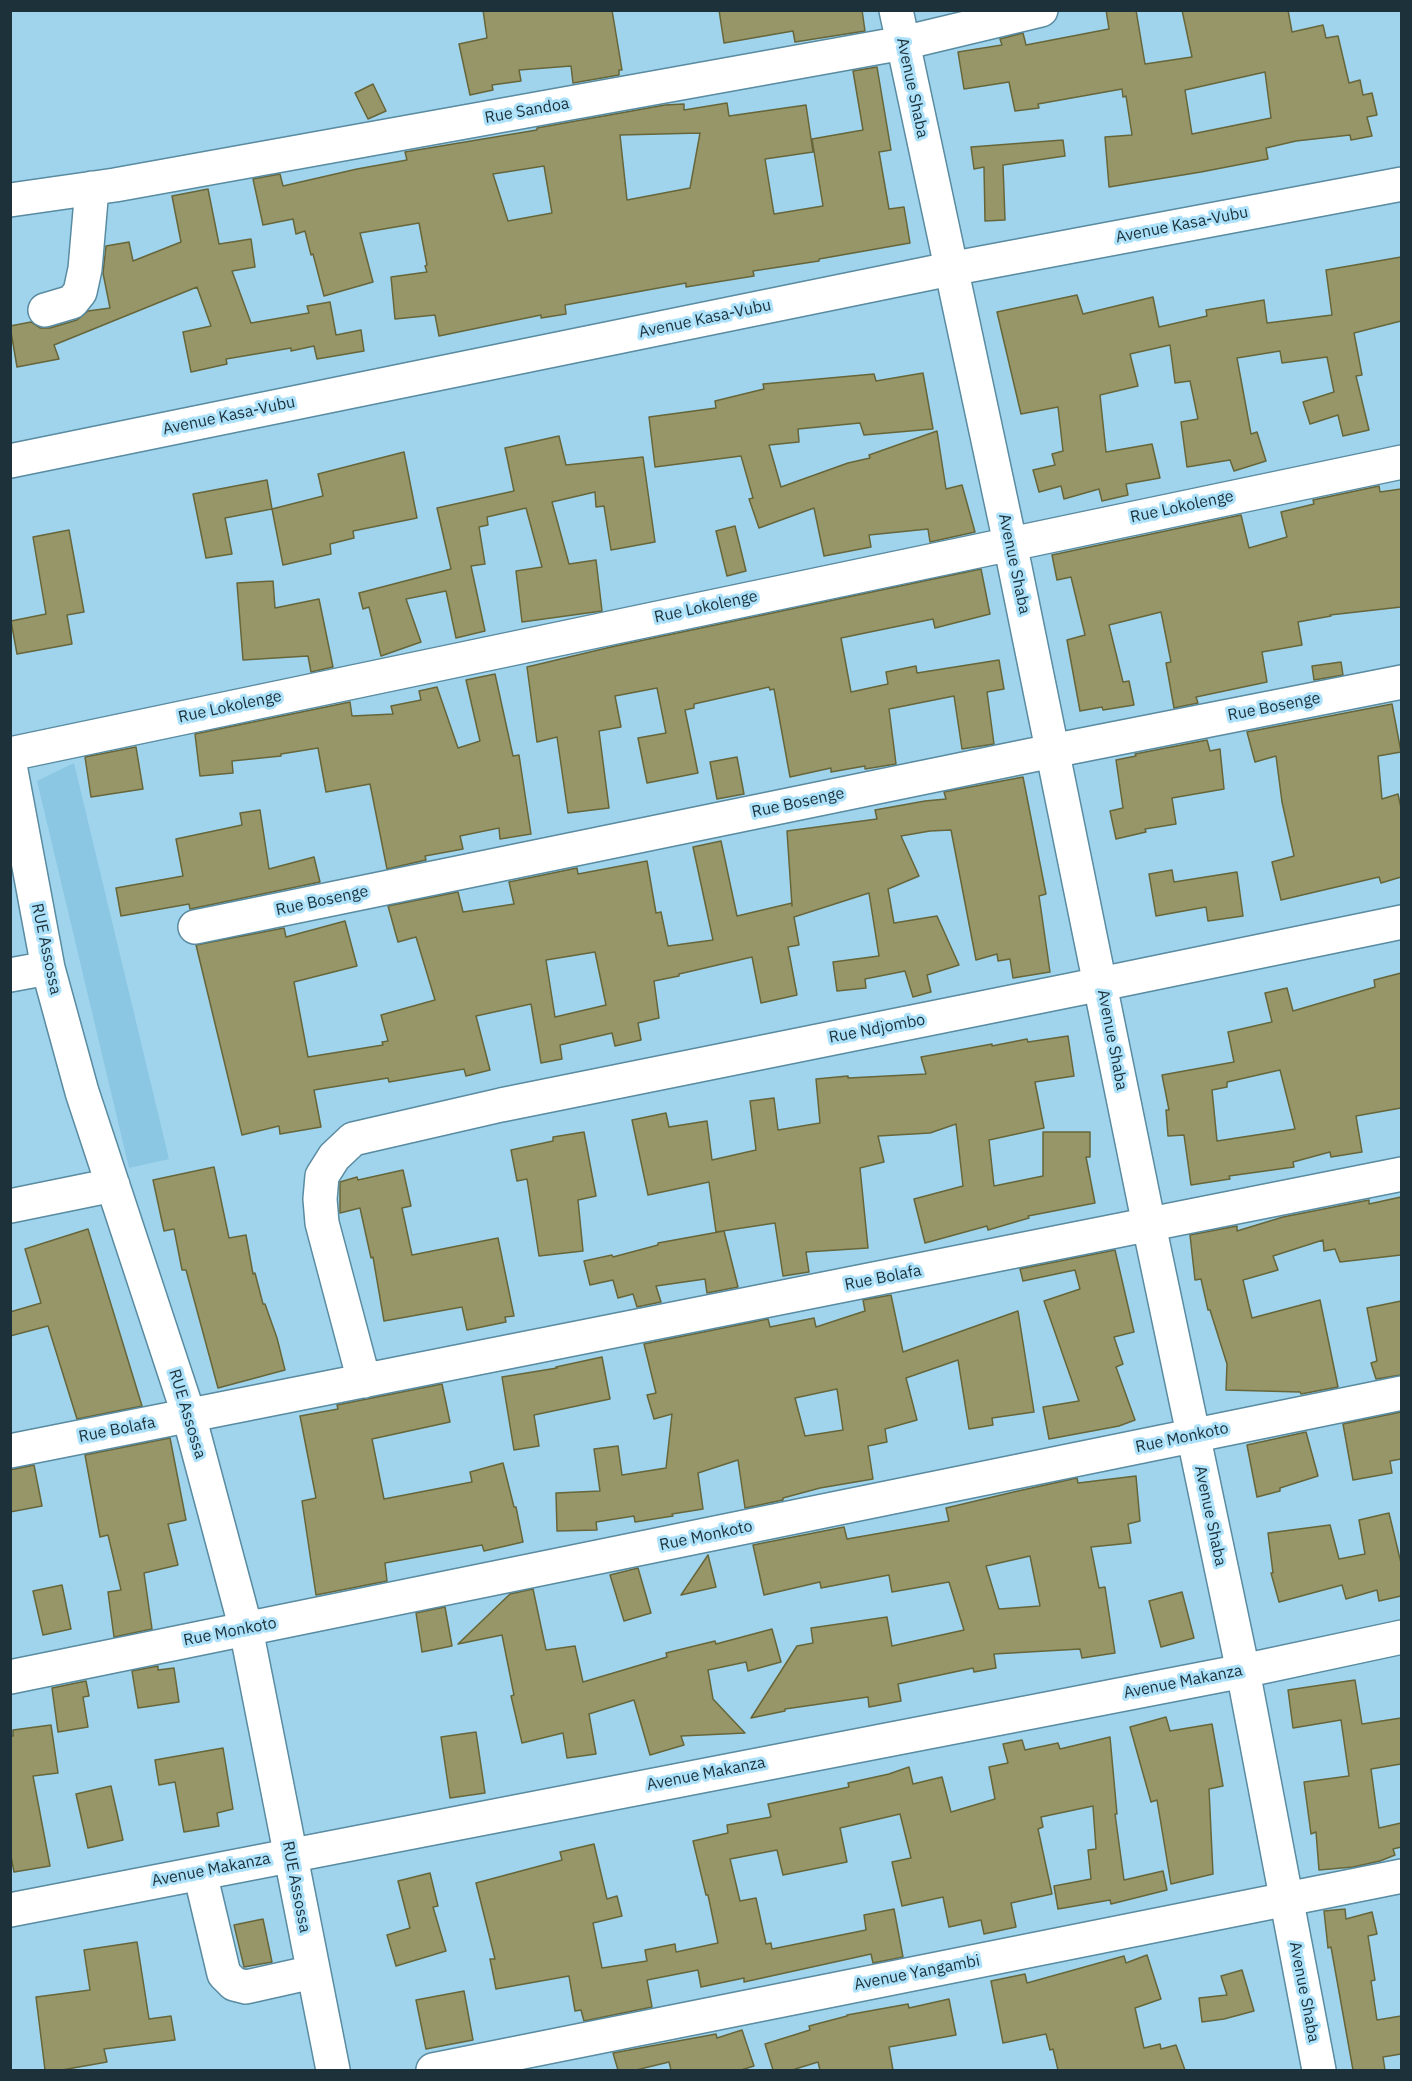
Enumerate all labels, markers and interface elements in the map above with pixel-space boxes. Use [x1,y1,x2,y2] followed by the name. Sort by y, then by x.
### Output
[892,36,932,140] street label: Avenue Shaba
[483,94,571,128] street label: Rue Sandoa
[1114,203,1250,247] street label: Avenue Kasa-Vubu
[637,296,773,342] street label: Avenue Kasa-Vubu
[161,393,297,439] street label: Avenue Kasa-Vubu
[1129,487,1235,527] street label: Rue Lokolenge
[994,512,1034,616] street label: Avenue Shaba
[653,587,759,627] street label: Rue Lokolenge
[177,687,283,727] street label: Rue Lokolenge
[1226,689,1322,725] street label: Rue Bosenge
[750,784,846,822] street label: Rue Bosenge
[274,882,370,920] street label: Rue Bosenge
[27,902,65,996] street label: RUE Assossa
[1093,988,1131,1092] street label: Avenue Shaba
[827,1010,927,1048] street label: Rue Ndjombo
[843,1261,923,1295] street label: Rue Bolafa
[164,1367,210,1461] street label: RUE Assossa
[77,1413,157,1447] street label: Rue Bolafa
[1134,1419,1230,1457] street label: Rue Monkoto
[1190,1464,1230,1568] street label: Avenue Shaba
[658,1517,754,1555] street label: Rue Monkoto
[182,1614,278,1650] street label: Rue Monkoto
[1122,1661,1244,1703] street label: Avenue Makanza
[645,1753,767,1795] street label: Avenue Makanza
[278,1840,314,1934] street label: RUE Assossa
[150,1849,272,1891] street label: Avenue Makanza
[1285,1940,1323,2044] street label: Avenue Shaba
[852,1951,982,1995] street label: Avenue Yangambi

